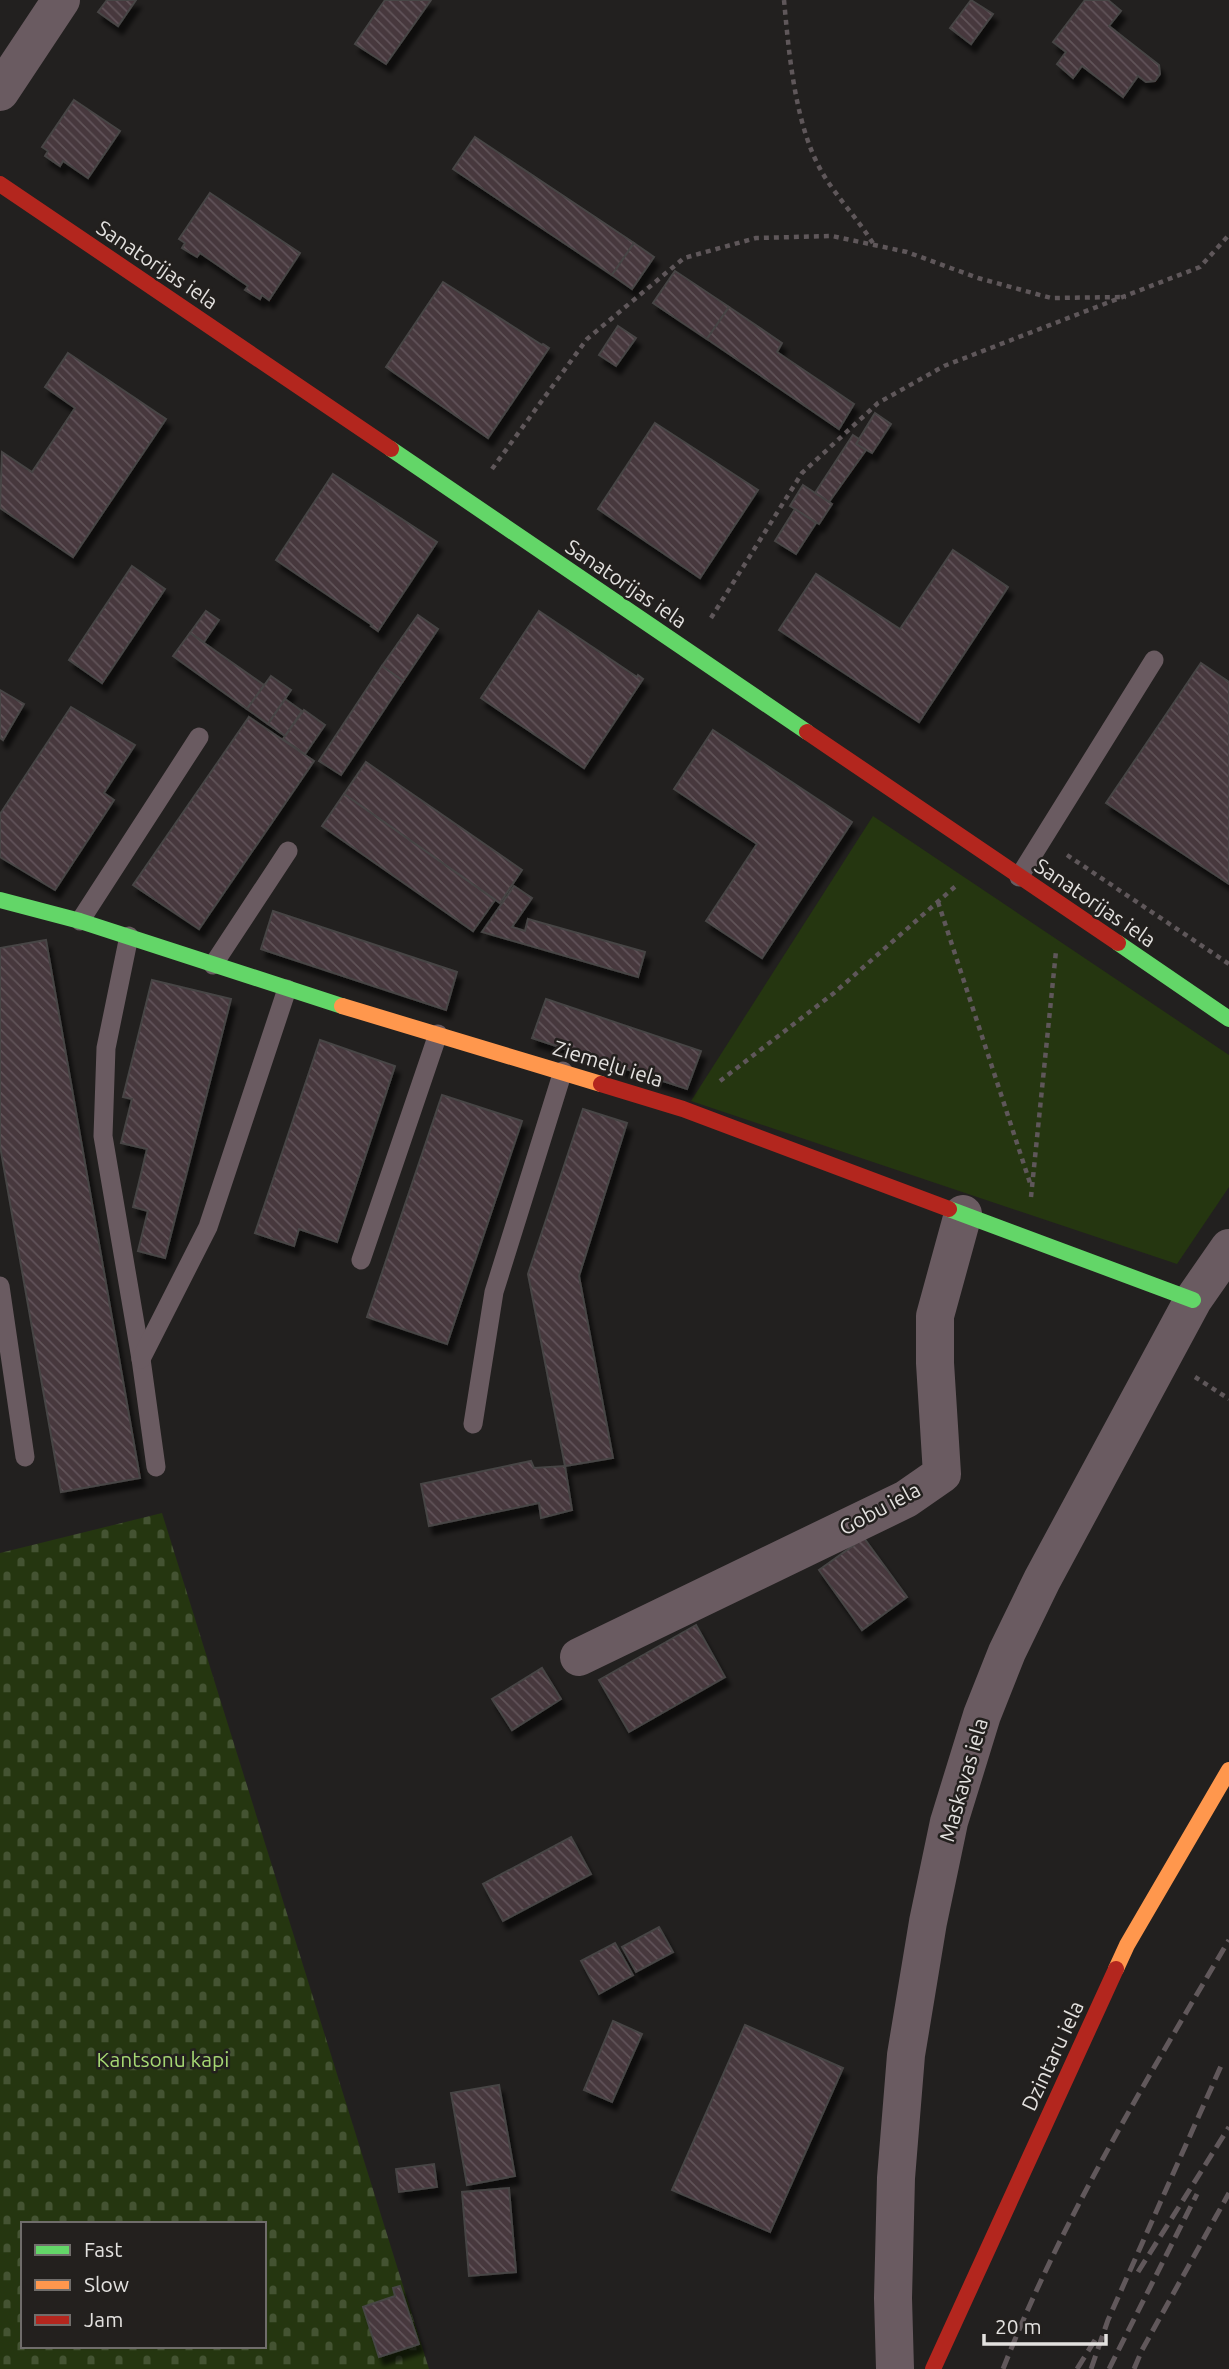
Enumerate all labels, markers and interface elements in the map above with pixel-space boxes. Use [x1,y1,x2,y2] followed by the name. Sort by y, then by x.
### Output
[92,215,223,314] street label: Sanatorijas iela
[561,534,692,633] street label: Sanatorijas iela
[1030,853,1161,952] street label: Sanatorijas iela
[550,1035,666,1091] street label: Ziemeļu iela
[835,1477,924,1539] street label: Gobu iela
[934,1715,992,1844] street label: Maskavas iela
[1016,1997,1088,2114] street label: Dzintaru iela
[97,2047,229,2071] park label: Kantsonu kapi
[21,2222,266,2348] legend
[84,2237,122,2261] text: Fast
[84,2272,129,2296] text: Slow
[984,2302,1106,2346] scale bar
[84,2307,123,2331] text: Jam
[995,2314,1042,2338] text: 20 m

